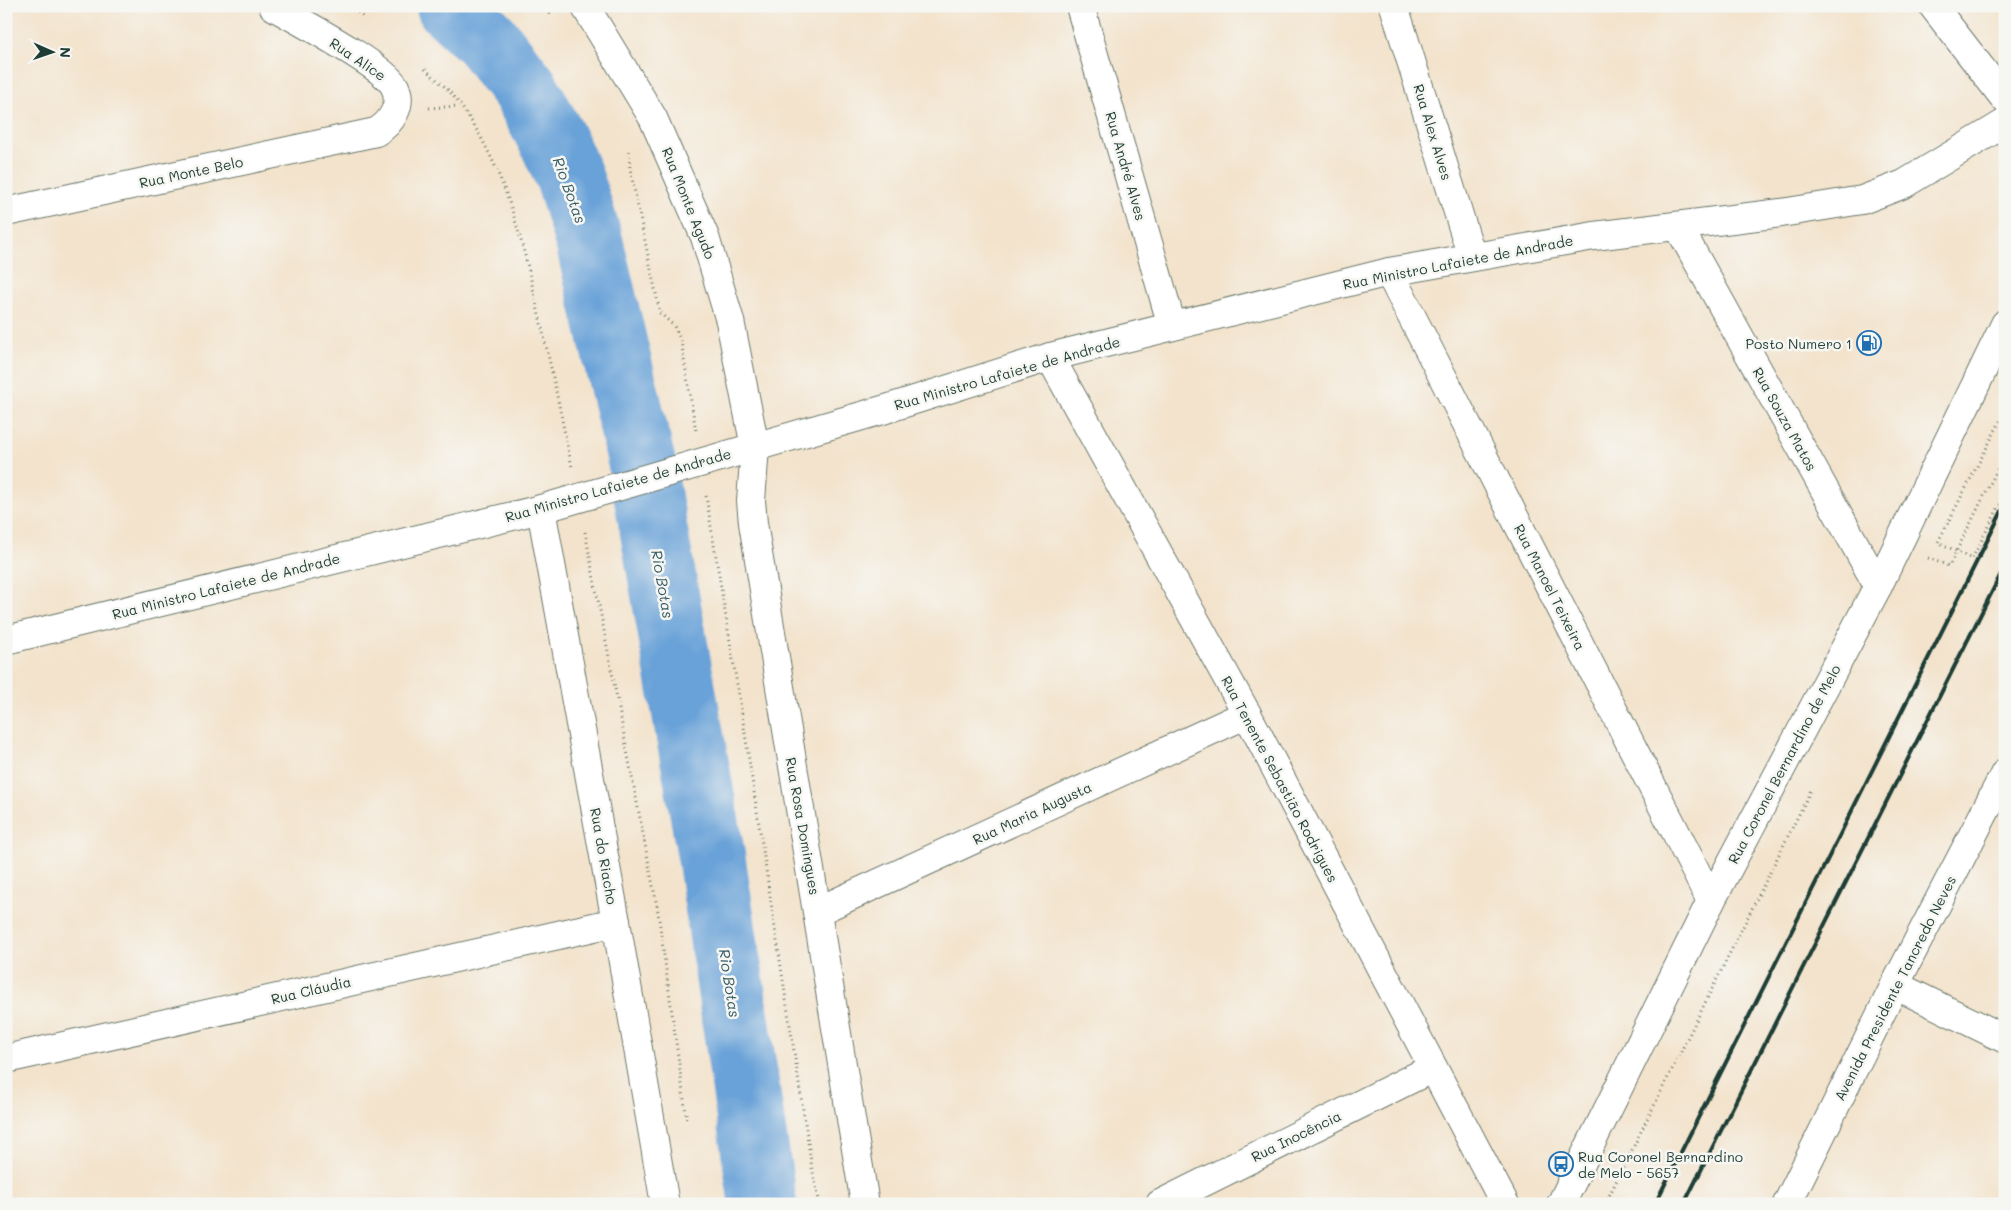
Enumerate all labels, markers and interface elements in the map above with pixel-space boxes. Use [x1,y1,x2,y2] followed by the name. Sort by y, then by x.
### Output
[28,28,78,78] north arrow
[326,33,390,85] street label: Rua Alice
[56,47,75,58] text: N
[1409,82,1457,182] street label: Rua Alex Alves
[1101,109,1151,223] street label: Rua André Alves
[658,144,720,262] street label: Rua Monte Agudo
[137,152,245,192] street label: Rua Monte Belo
[549,154,591,226] water label: Rio Botas
[1341,230,1575,294] street label: Rua Ministro Lafaiete de Andrade
[1856,330,1882,356] fuel station icon: Posto Numero 1
[892,332,1122,414] street label: Rua Ministro Lafaiete de Andrade
[1746,334,1852,353] place label: Posto Numero 1
[1749,364,1821,474] street label: Rua Souza Matos
[503,444,733,526] street label: Rua Ministro Lafaiete de Andrade
[1510,521,1590,653] street label: Rua Manoel Teixeira
[110,548,342,624] street label: Rua Ministro Lafaiete de Andrade
[647,548,679,620] water label: Rio Botas
[1723,661,1845,867] street label: Rua Coronel Bernardino de Melo
[1217,672,1343,886] street label: Rua Tenente Sebastião Rodrigues
[782,756,824,896] street label: Rua Rosa Domingues
[970,777,1094,849] street label: Rua Maria Augusta
[586,806,622,906] street label: Rua do Riacho
[1830,872,1960,1104] street label: Avenida Presidente Tancredo Neves
[715,947,745,1019] water label: Rio Botas
[269,972,353,1008] street label: Rua Cláudia
[1248,1106,1344,1166] street label: Rua Inocência
[1578,1147,1743,1182] place label: Rua Coronel Bernardino de Melo - 5657
[1548,1151,1574,1177] bus stop icon: Rua Coronel Bernardino de Melo - 5657

